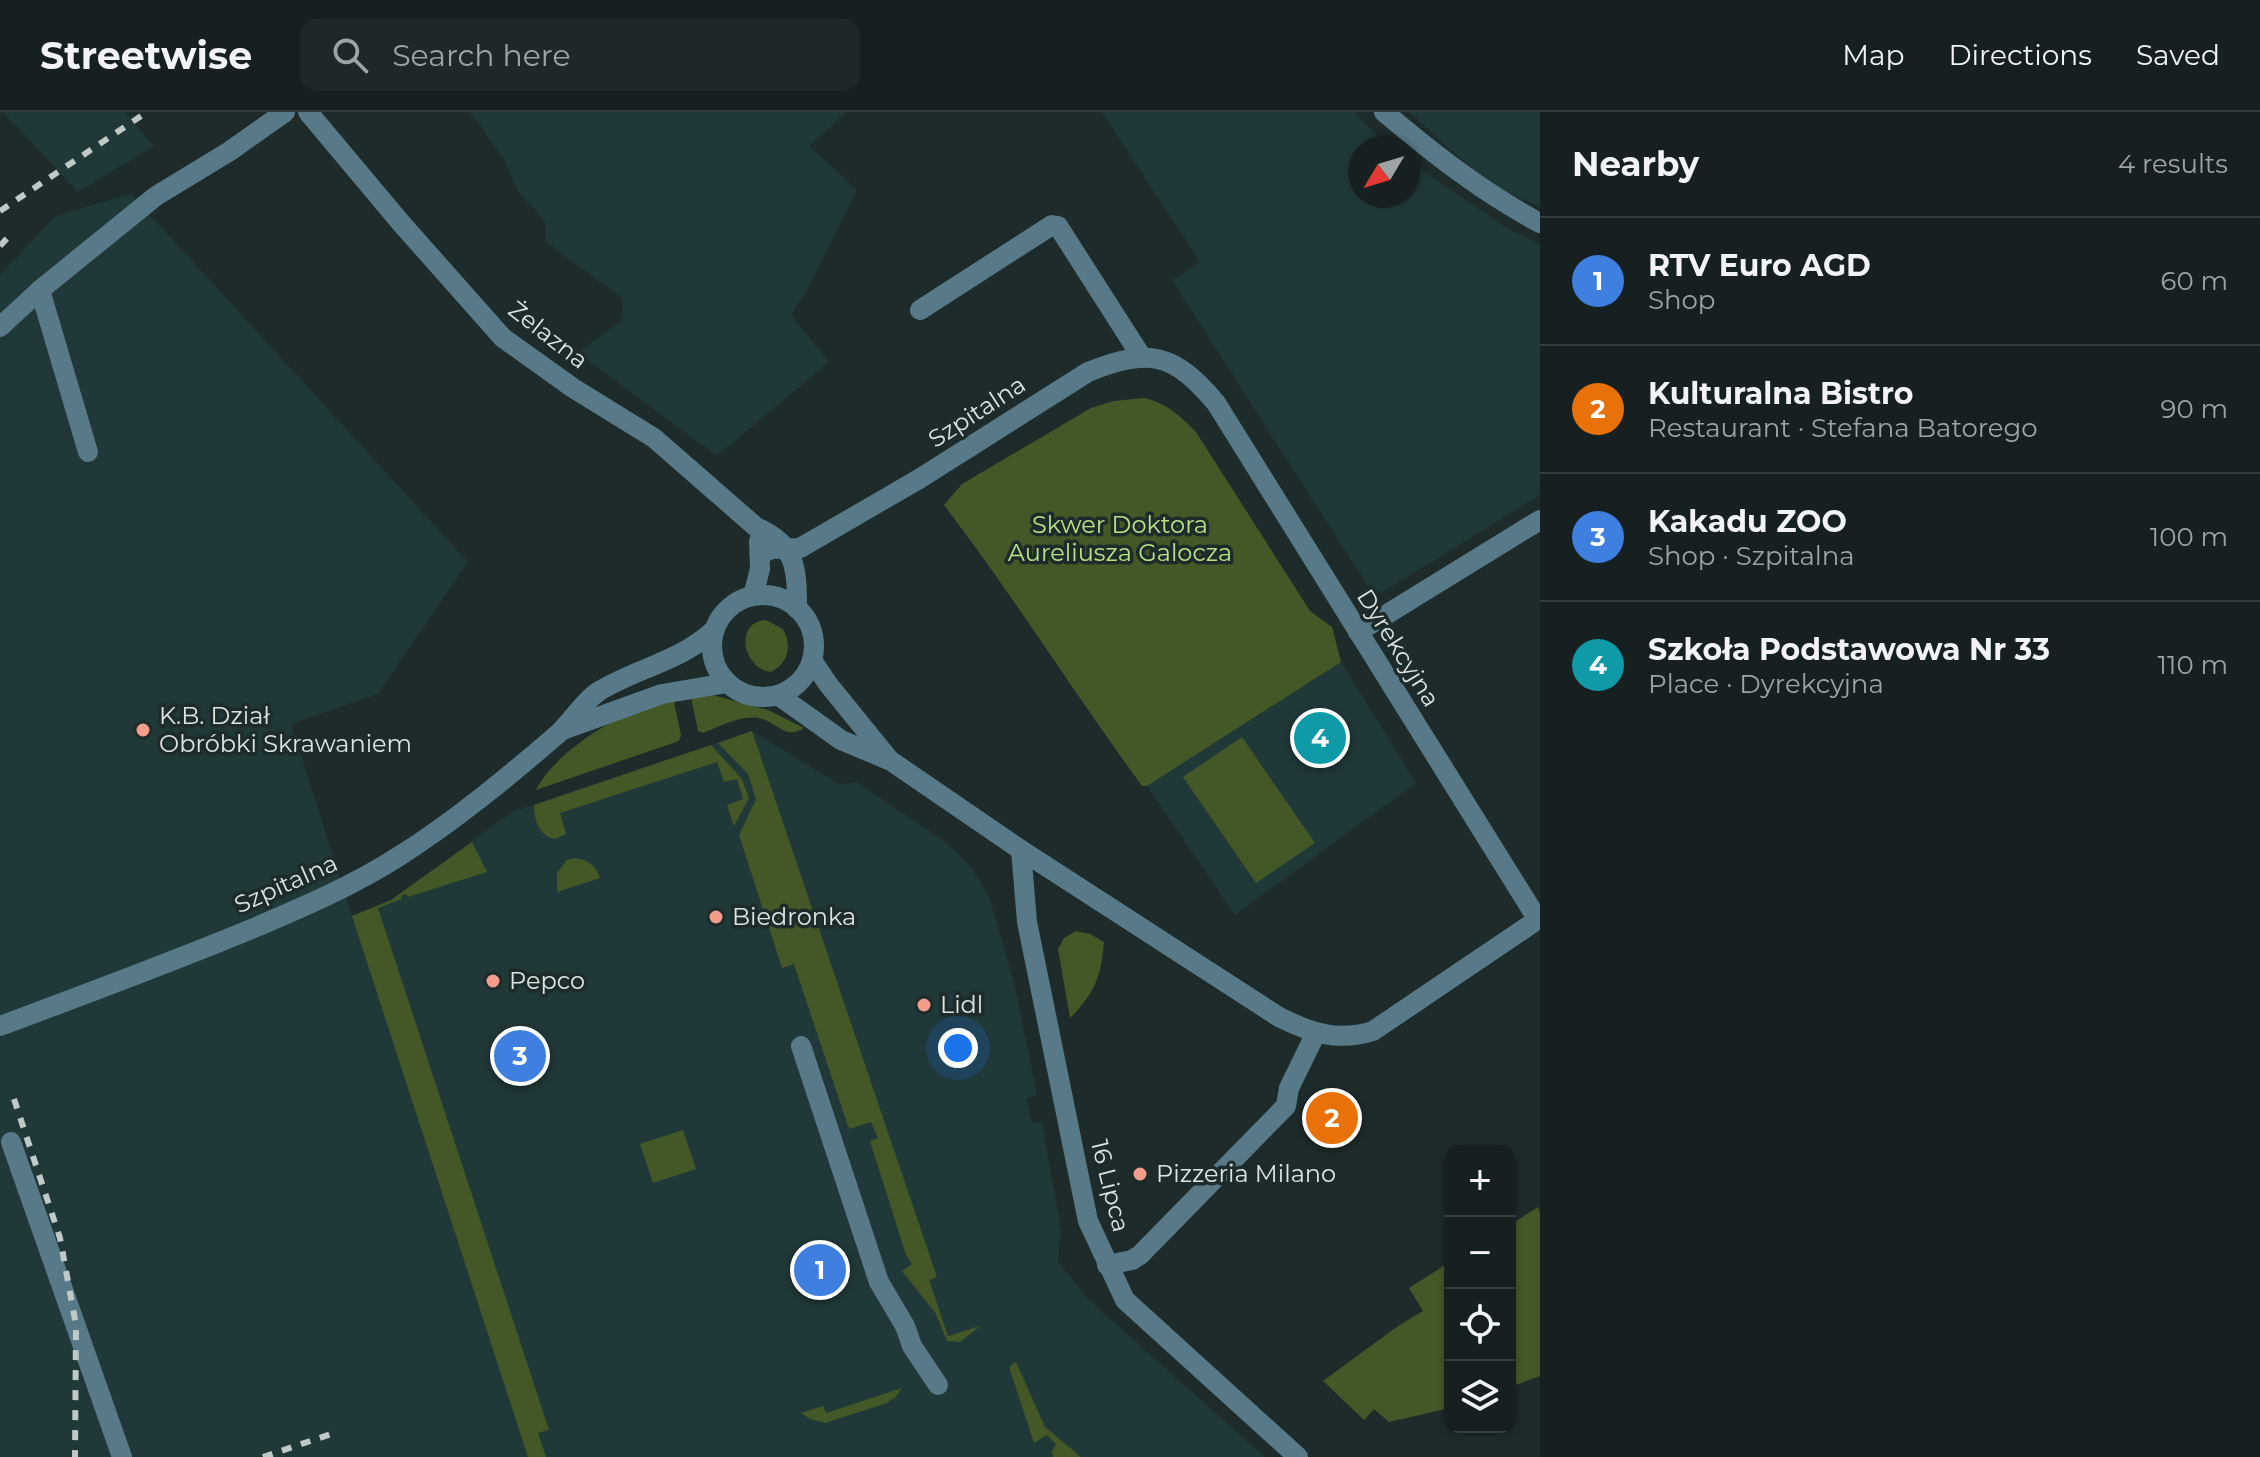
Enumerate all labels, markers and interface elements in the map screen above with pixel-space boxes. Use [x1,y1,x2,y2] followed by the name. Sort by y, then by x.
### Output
[300,19,860,91] search box
[40,32,252,79] text: Streetwise
[328,33,372,77] icon: search
[392,37,571,74] text: Search here
[1842,38,1904,72] text: Map
[1948,38,2092,72] text: Directions
[2136,38,2220,72] text: Saved
[1348,136,1420,208] north arrow
[1572,143,1699,185] text: Nearby
[2118,148,2228,180] text: 4 results
[1648,247,1871,284] text: RTV Euro AGD
[1593,265,1603,297] text: 1
[2161,265,2228,297] text: 60 m
[1648,284,1716,316] text: Shop
[503,295,594,375] street label: Żelazna
[923,370,1031,454] street label: Szpitalna
[1648,375,1913,412] text: Kulturalna Bistro
[1590,393,1606,425] text: 2
[2161,393,2228,425] text: 90 m
[1648,412,2038,444] text: Restaurant · Stefana Batorego
[1648,503,1847,540] text: Kakadu ZOO
[1008,510,1232,567] park label: Skwer Doktora Aureliusza Galocza
[1590,521,1606,553] text: 3
[2150,521,2228,553] text: 100 m
[1648,540,1855,572] text: Shop · Szpitalna
[1351,584,1446,712] street label: Dyrekcyjna
[1648,631,2050,668] text: Szkoła Podstawowa Nr 33
[1589,649,1607,681] text: 4
[2158,649,2228,681] text: 110 m
[1648,668,1884,700] text: Place · Dyrekcyjna
[159,701,412,758] place label: K.B. Dział Obróbki Skrawaniem
[1294,708,1346,768] pin: 4
[134,721,152,739] marker: K.B. Dział Obróbki Skrawaniem
[230,848,342,919] street label: Szpitalna
[732,902,856,931] place label: Biedronka
[707,908,725,926] marker: Biedronka
[509,966,585,995] place label: Pepco
[484,972,502,990] marker: Pepco
[940,990,983,1019] place label: Lidl
[915,996,933,1014] marker: Lidl
[494,1026,546,1086] pin: 3
[938,1028,978,1068] your location
[1306,1088,1358,1148] pin: 2
[1085,1137,1136,1235] street label: 16 Lipca
[1444,1145,1516,1433] map controls
[1444,1145,1516,1217] button: +
[1156,1159,1336,1188] place label: Pizzeria Milano
[1131,1165,1149,1183] marker: Pizzeria Milano
[1444,1217,1516,1289] button: −
[794,1240,846,1300] pin: 1
[1444,1289,1516,1361] button: locate
[1444,1361,1516,1433] button: layers

